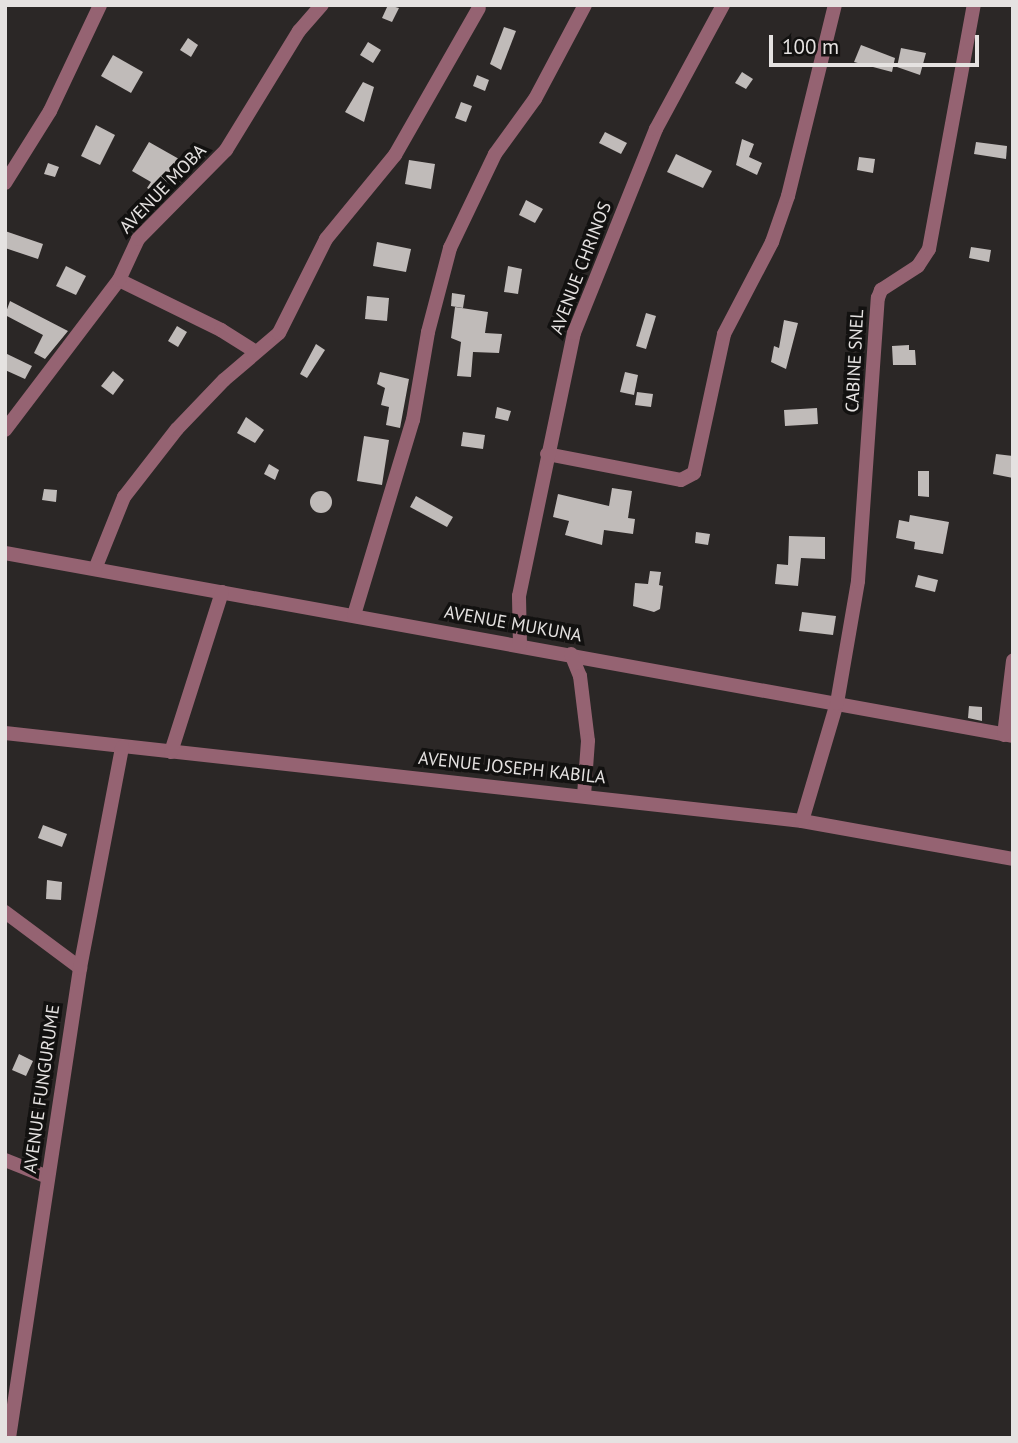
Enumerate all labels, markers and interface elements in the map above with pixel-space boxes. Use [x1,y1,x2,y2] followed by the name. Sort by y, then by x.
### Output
[773,21,983,65] scale bar
[782,33,839,60] text: 100 m
[115,140,211,238] street label: AVENUE MOBA
[546,199,616,337] street label: AVENUE CHRINOS
[842,309,868,413] street label: CABINE SNEL
[443,601,583,647] street label: AVENUE MUKUNA
[417,747,607,789] street label: AVENUE JOSEPH KABILA
[19,1003,65,1175] street label: AVENUE FUNGURUME

